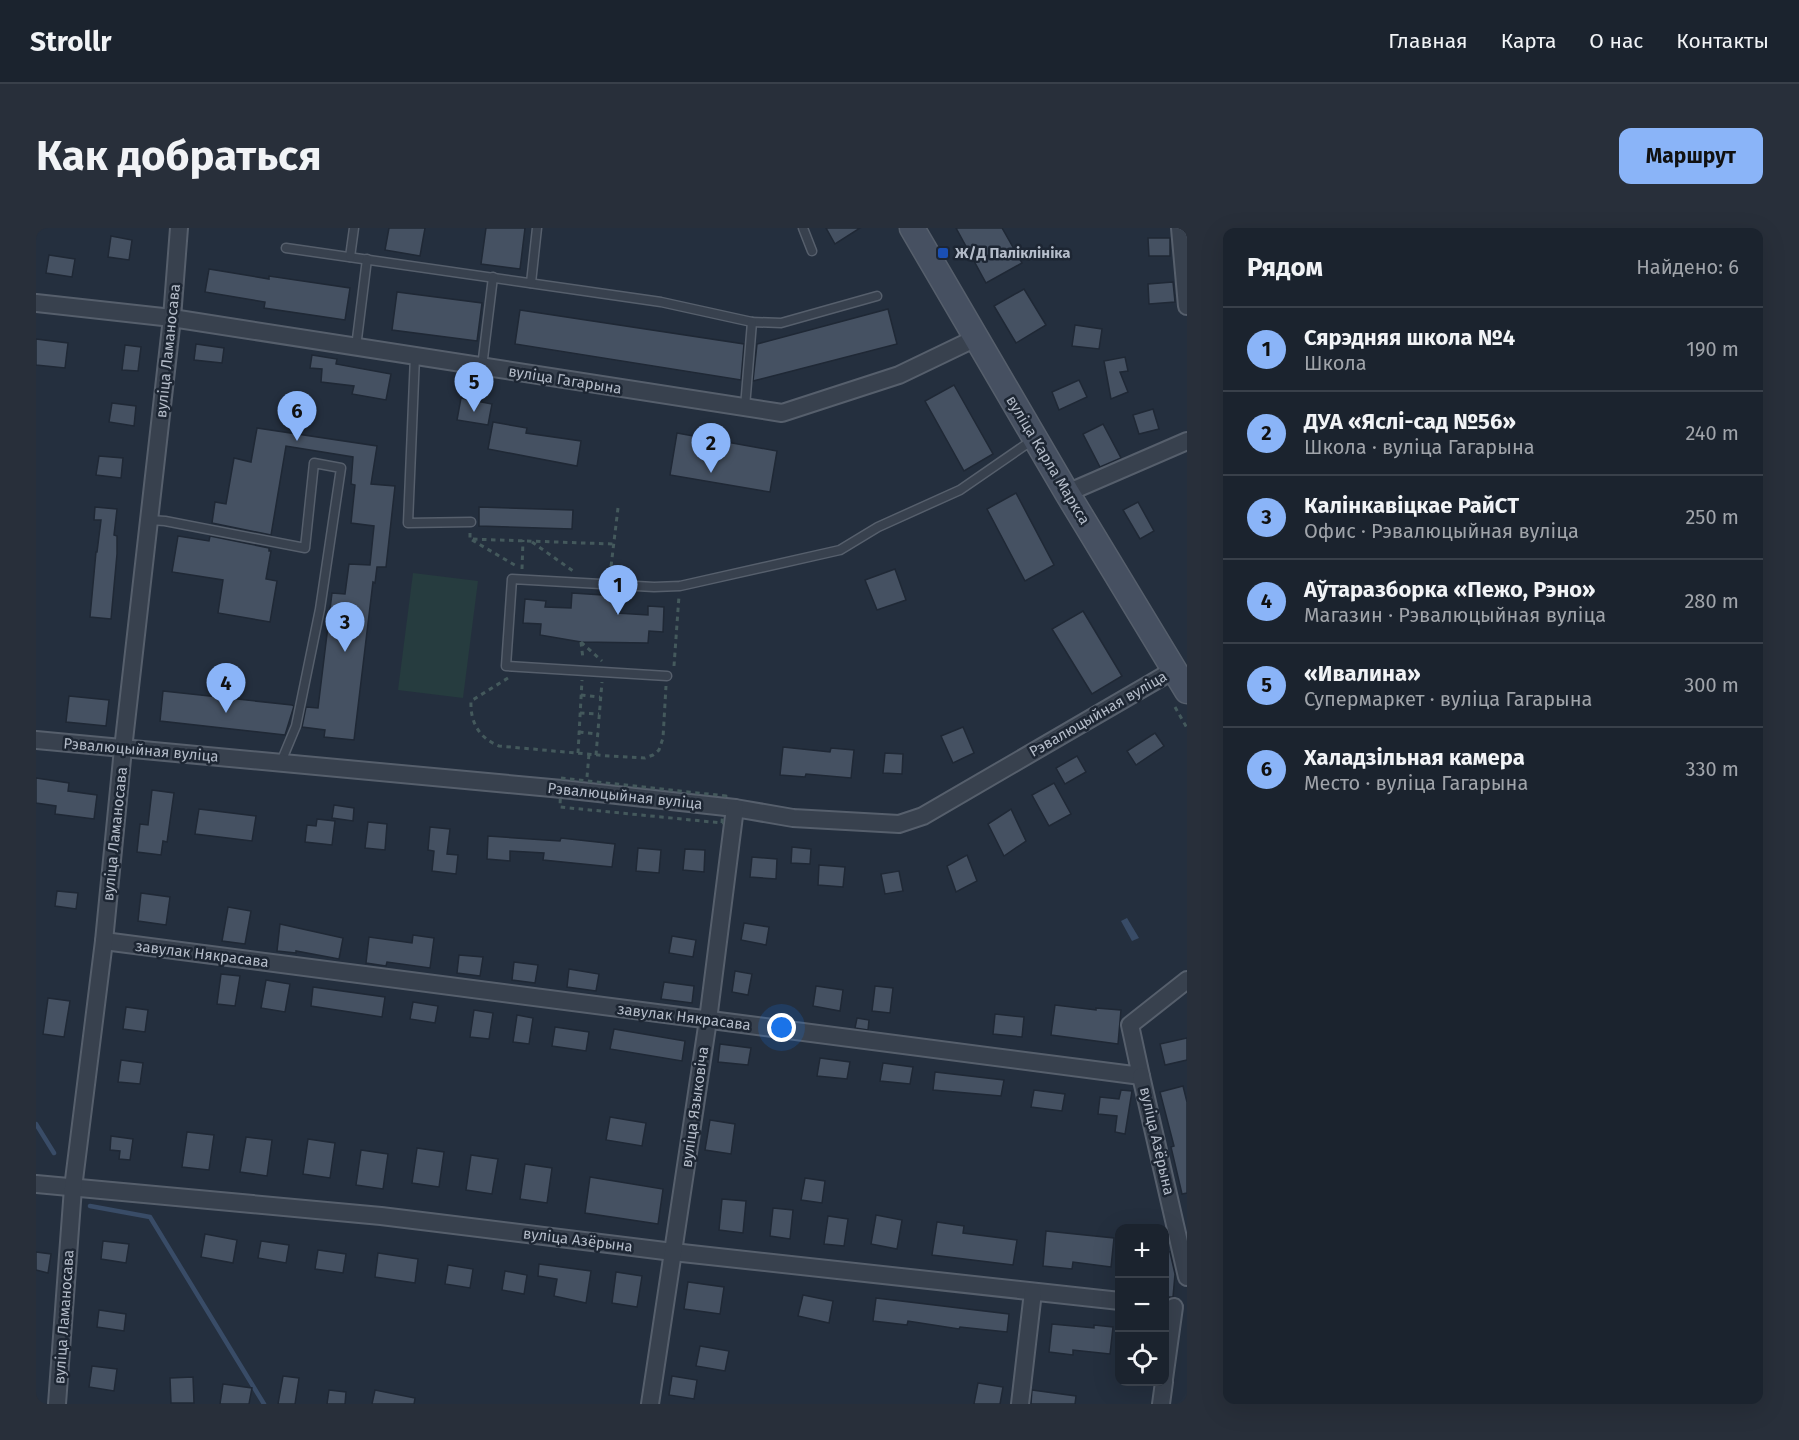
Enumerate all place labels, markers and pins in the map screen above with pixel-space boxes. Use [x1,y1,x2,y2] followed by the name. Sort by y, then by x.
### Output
[954,244,1071,262] place label: Ж/Д Паліклініка
[936,246,950,260] marker: Ж/Д Паліклініка
[454,362,494,412] pin: 5
[278,392,316,441] pin: 6
[692,424,730,473] pin: 2
[598,566,638,615] pin: 1
[326,602,364,652] pin: 3
[206,664,246,713] pin: 4

